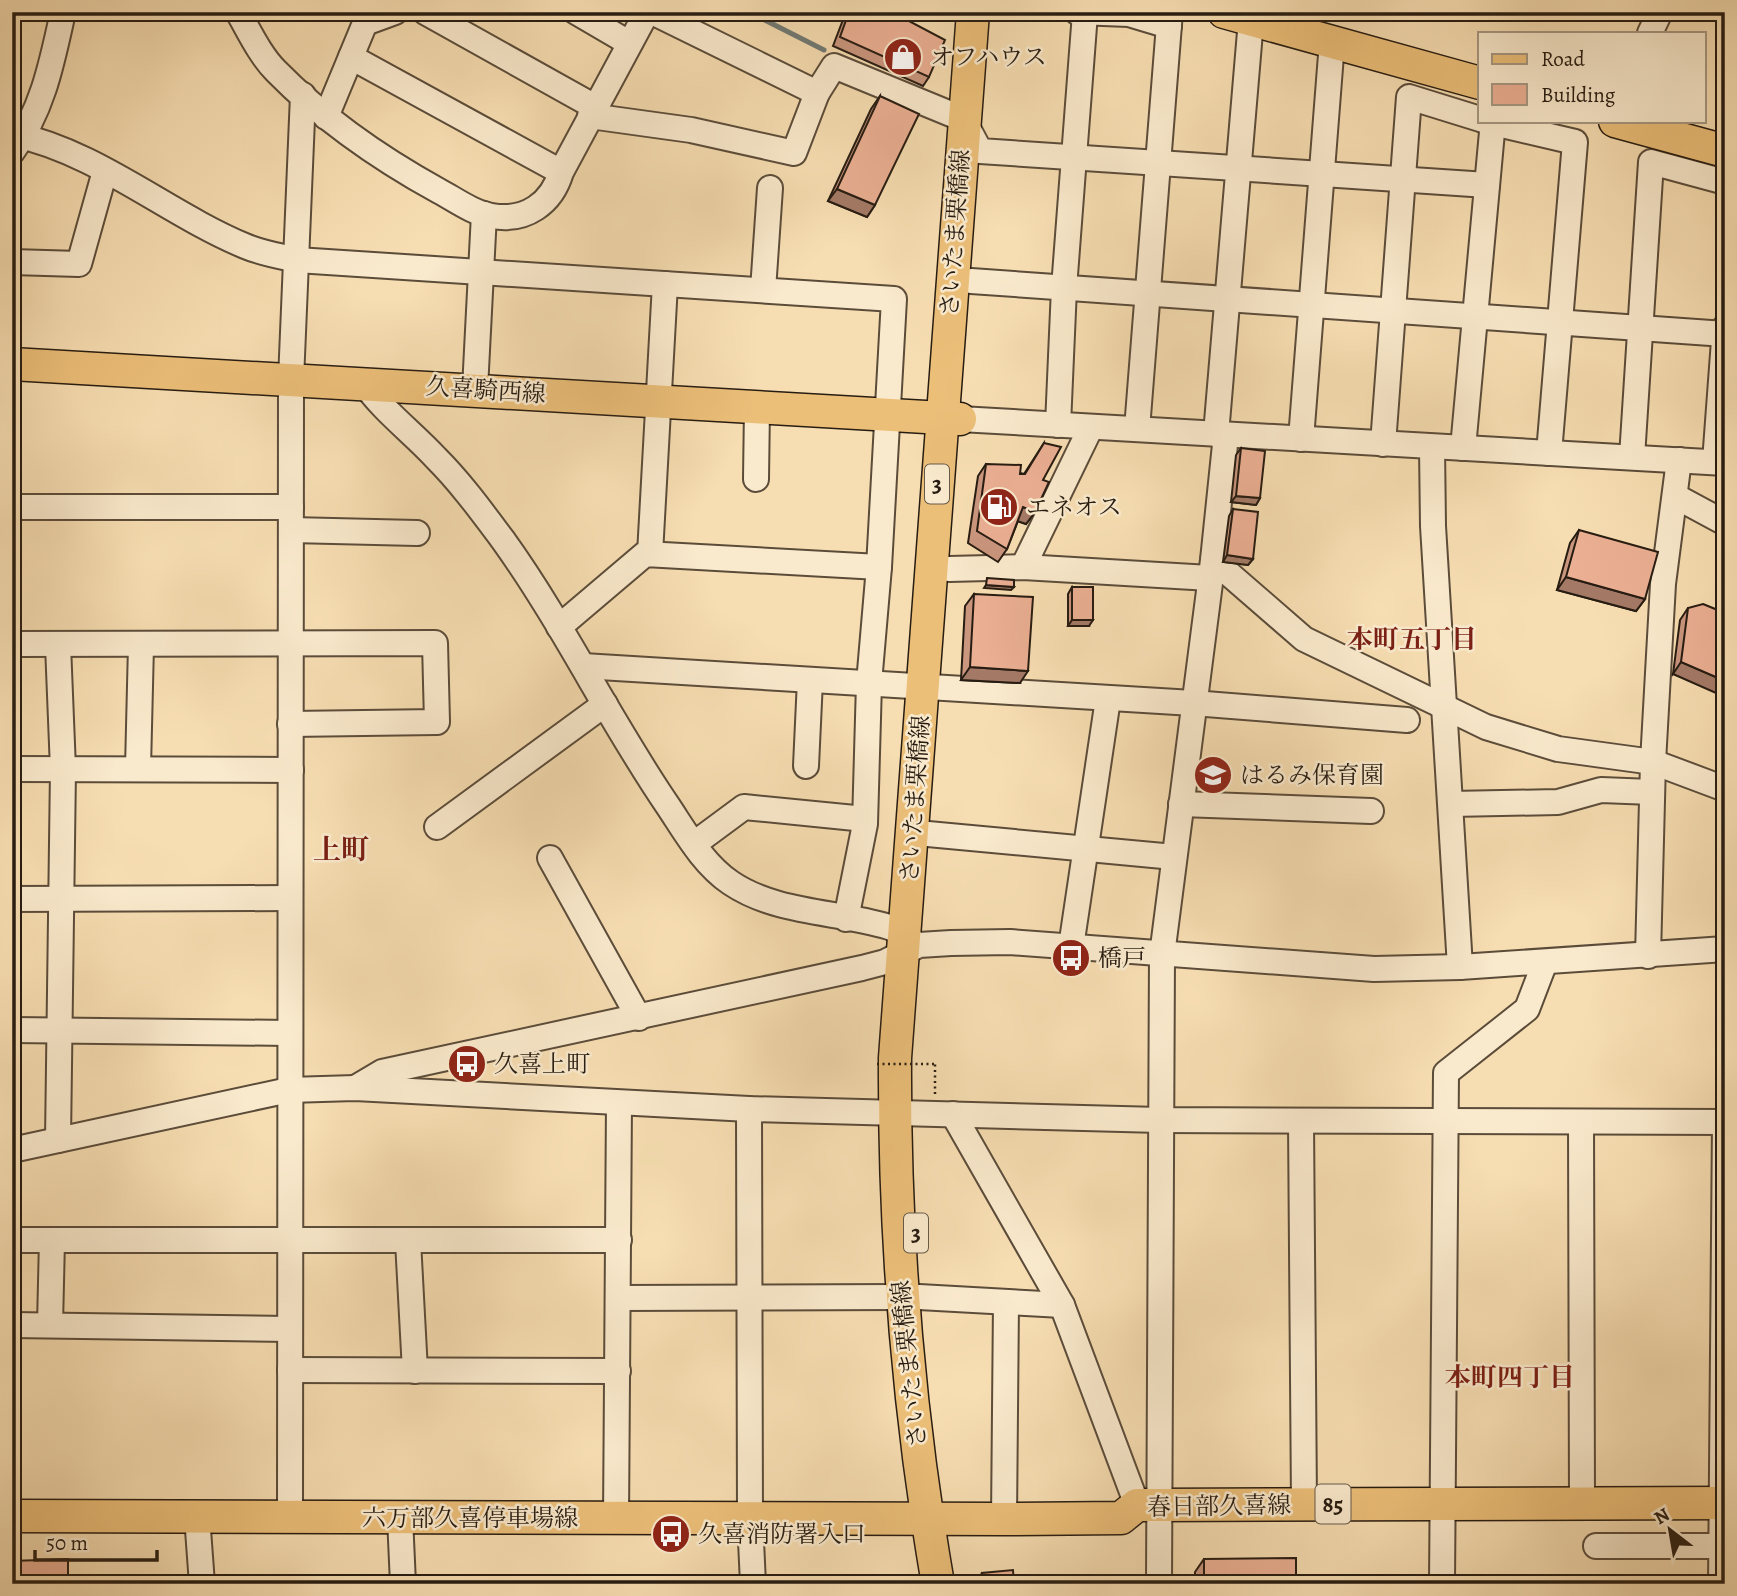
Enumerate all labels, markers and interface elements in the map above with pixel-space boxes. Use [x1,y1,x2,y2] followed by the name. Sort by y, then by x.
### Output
[1478,32,1706,122] legend
[882,36,924,78] shop icon: オフハウス
[930,41,1047,73] place label: オフハウス
[1541,45,1585,73] text: Road
[1541,81,1616,109] text: Building
[933,148,977,318] street label: さいたま栗橋線
[425,370,547,410] street label: 久喜騎西線
[925,464,949,504] road number: 3
[978,486,1020,528] fuel station icon: エネオス
[1026,491,1122,523] place label: エネオス
[1347,622,1477,657] district label: 本町五丁目
[893,714,937,884] street label: さいたま栗橋線
[1192,754,1234,796] school or university icon: はるみ保育園
[1240,759,1384,791] place label: はるみ保育園
[313,831,369,869] district label: 上町
[1050,937,1092,979] bus stop icon: 橋戸
[1098,942,1146,974] place label: 橋戸
[446,1043,488,1085] bus stop icon: 久喜上町
[494,1048,590,1080] place label: 久喜上町
[904,1214,928,1252] road number: 3
[884,1279,934,1449] street label: さいたま栗橋線
[1445,1360,1575,1395] district label: 本町四丁目
[1316,1484,1350,1524] road number: 85
[1147,1489,1291,1523] street label: 春日部久喜線
[1636,1494,1706,1564] north arrow
[1649,1501,1675,1531] text: N
[362,1502,578,1534] street label: 六万部久喜停車場線
[650,1513,692,1555] bus stop icon: 久喜消防署入口
[698,1518,866,1550] place label: 久喜消防署入口
[35,1519,158,1563] scale bar
[46,1529,88,1557] text: 50 m

